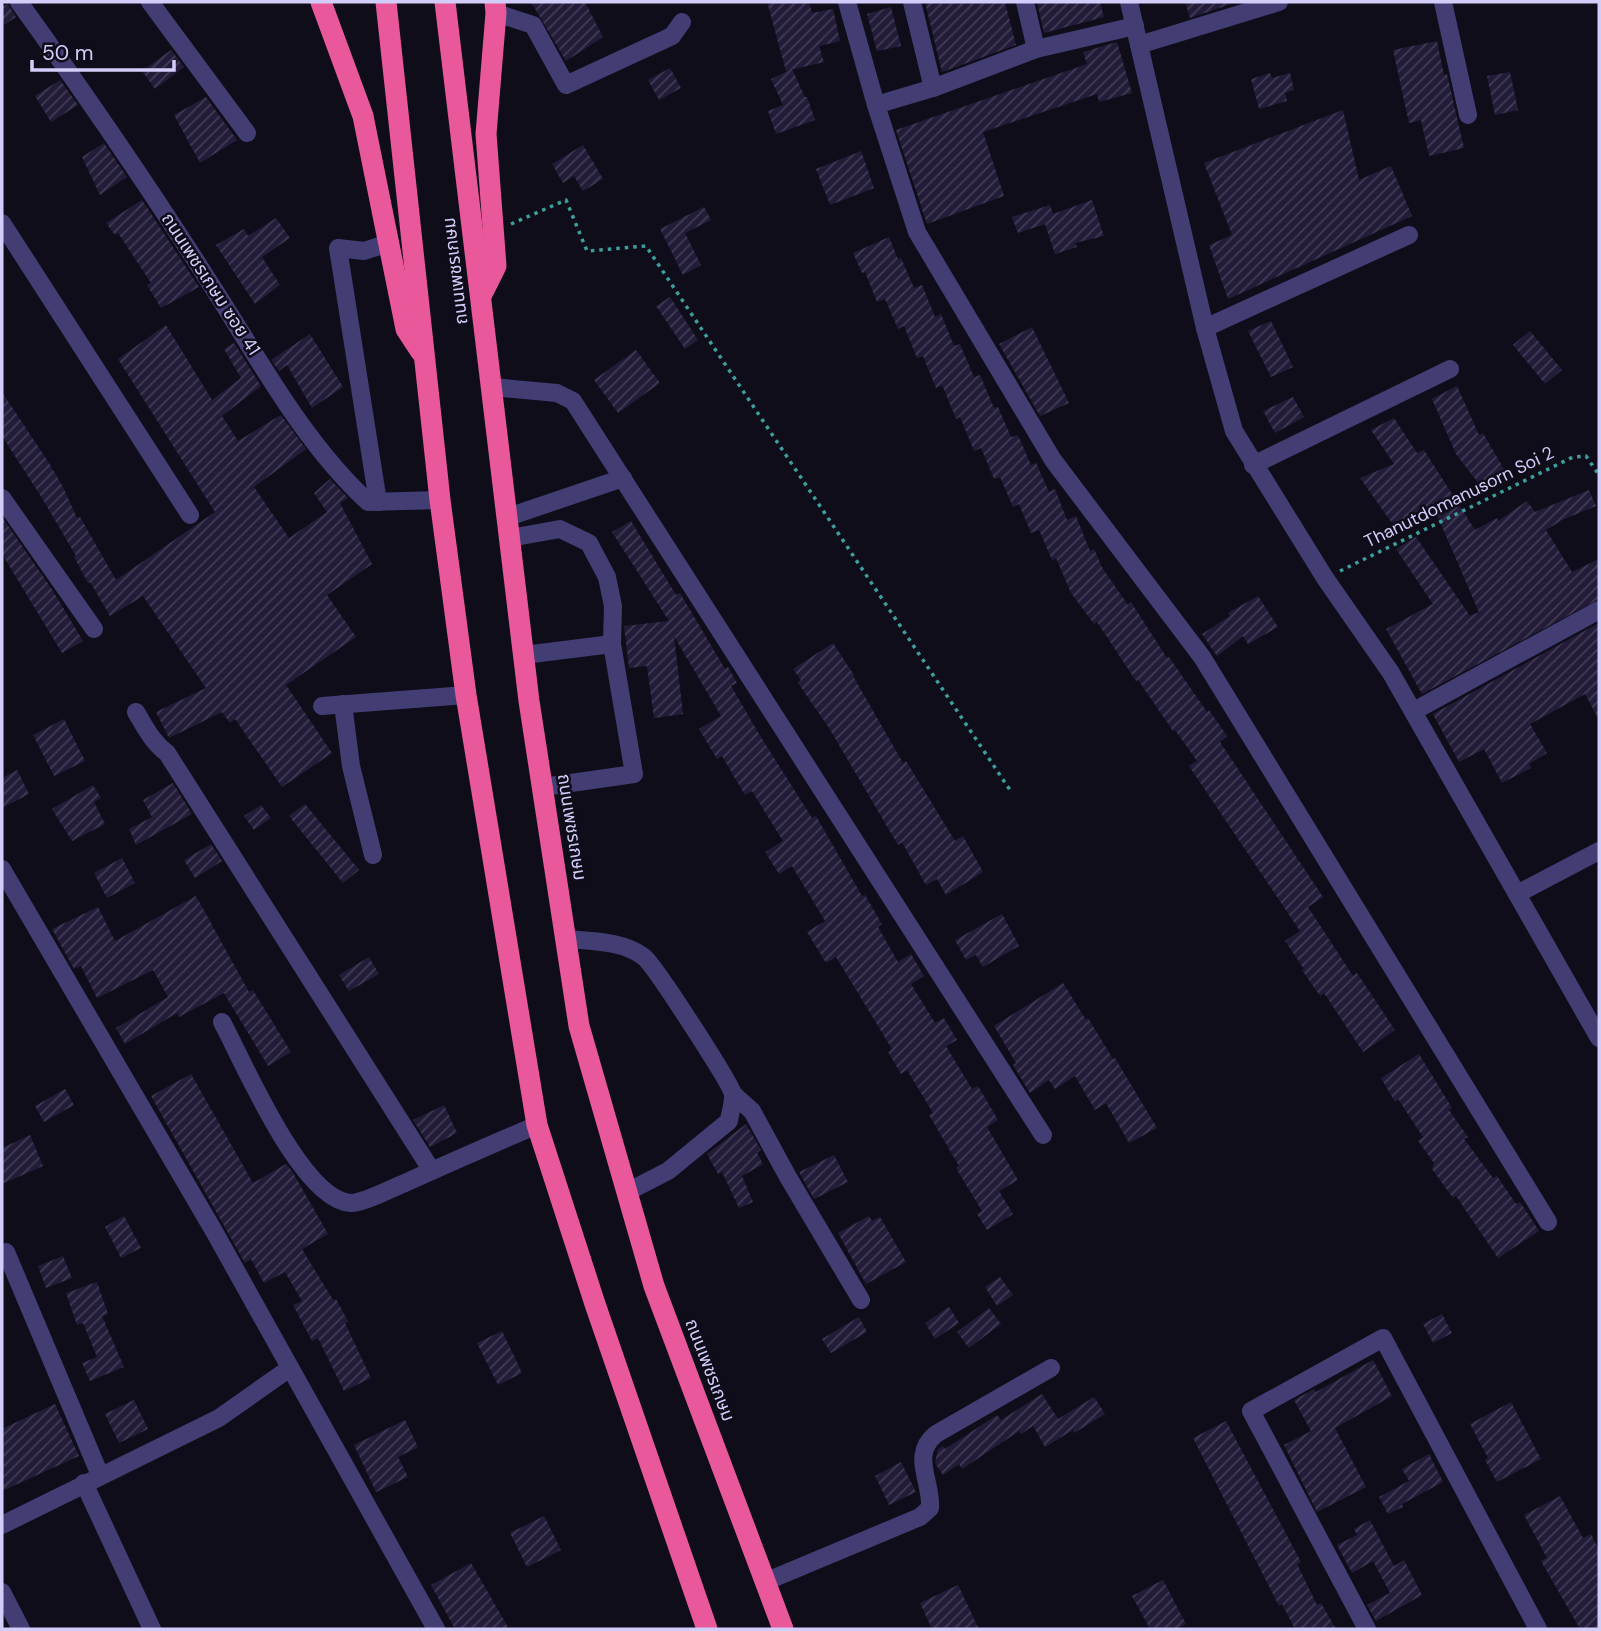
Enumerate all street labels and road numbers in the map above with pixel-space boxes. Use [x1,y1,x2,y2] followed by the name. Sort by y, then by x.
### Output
[156,208,266,360] street label: ถนนเพชรเกษม ซอย 41
[437,216,473,326] street label: ถนนเพชรเกษม
[1360,441,1558,553] street label: Thanutdomanusorn Soi 2
[552,772,592,882] street label: ถนนเพชรเกษม
[679,1315,741,1425] street label: ถนนเพชรเกษม

